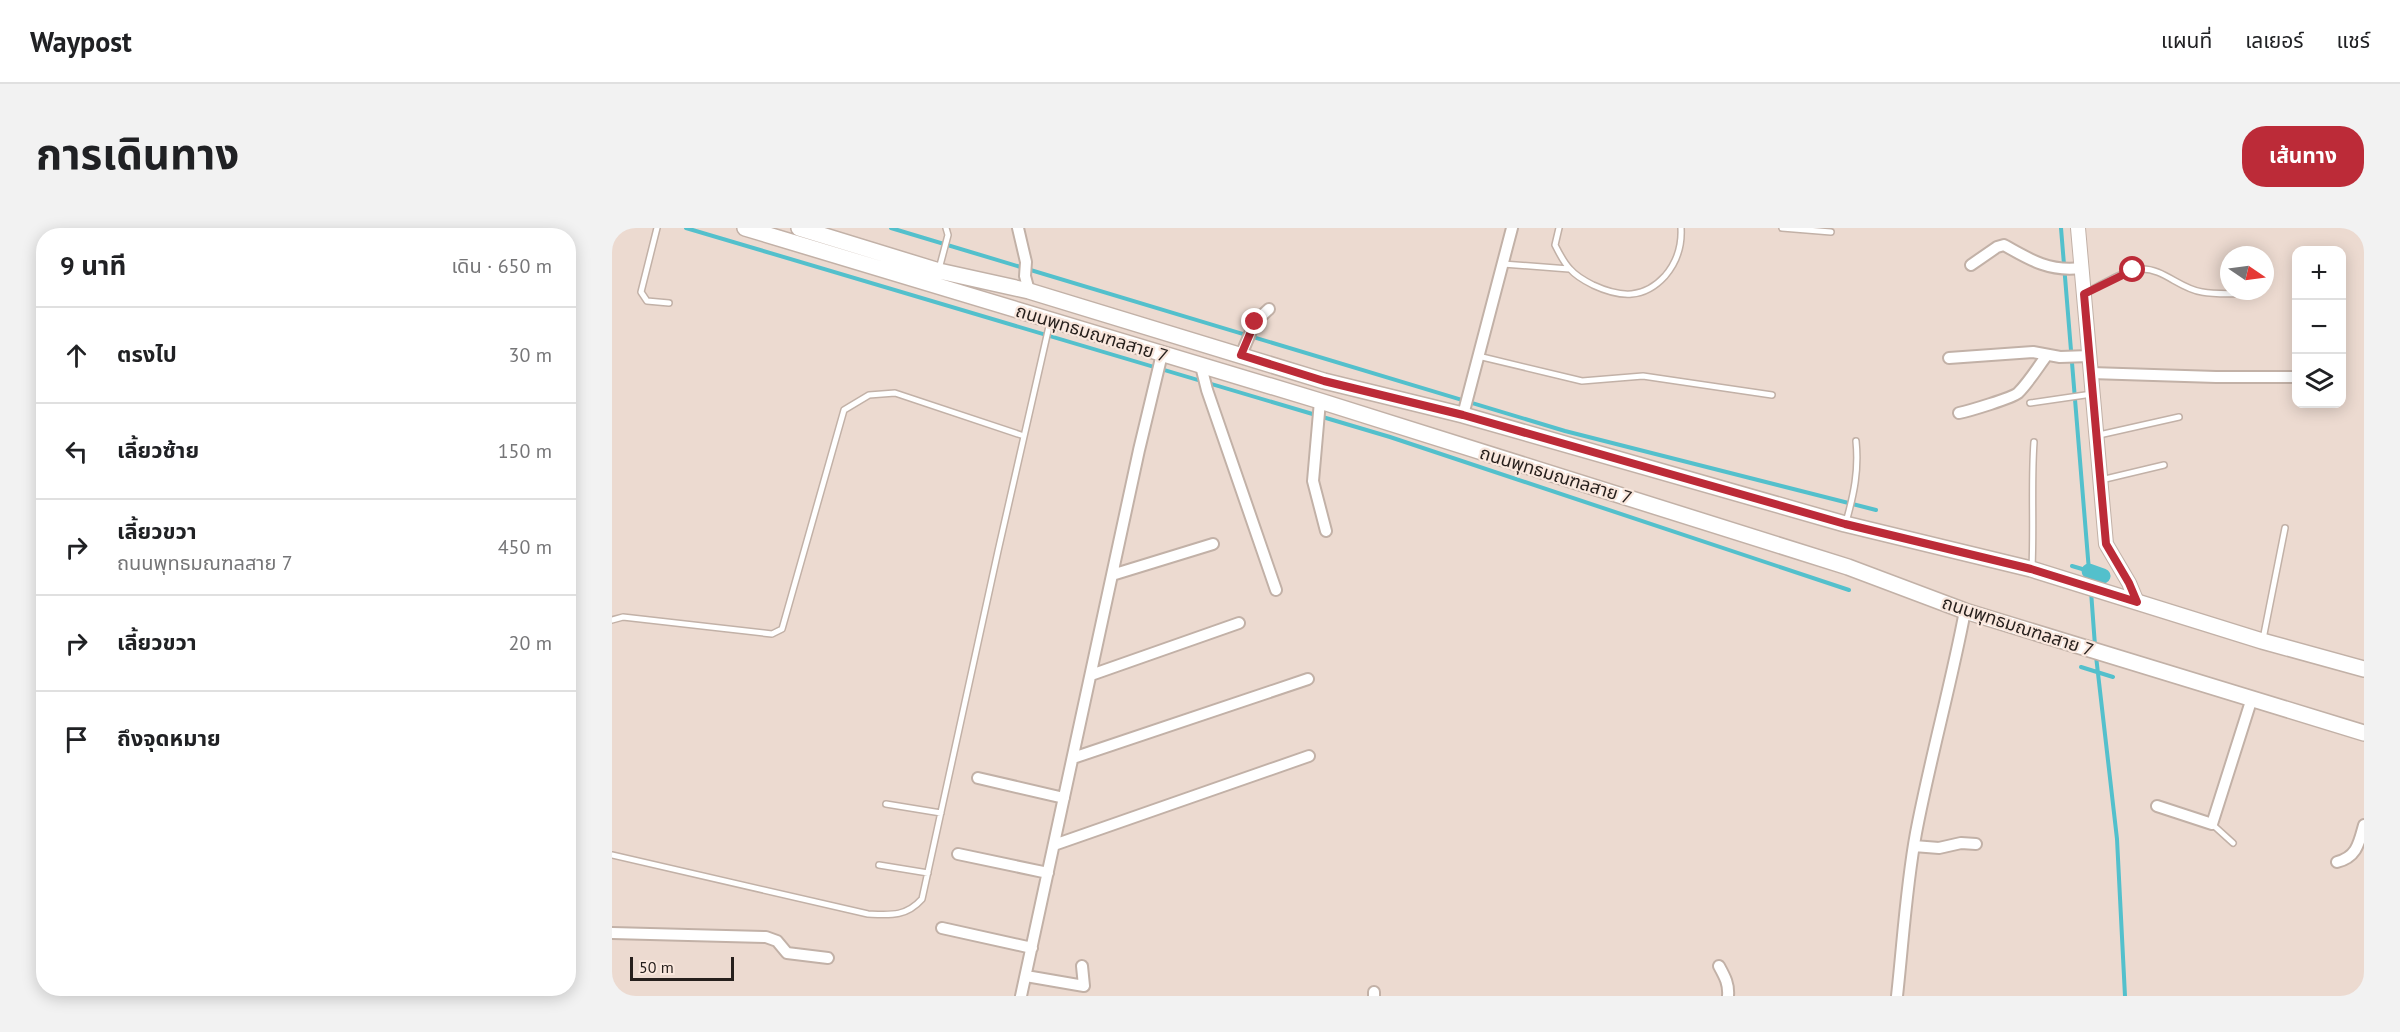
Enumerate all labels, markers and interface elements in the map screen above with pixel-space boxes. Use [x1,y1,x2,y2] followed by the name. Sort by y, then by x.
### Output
[30,23,132,60] text: Waypost
[2161,27,2212,54] text: แผนที่
[2245,27,2304,54] text: เลเยอร์
[2337,27,2370,54] text: แชร์
[36,126,239,181] text: การเดินทาง
[2242,126,2364,187] button: เส้นทาง
[2220,246,2274,300] north arrow
[2292,246,2346,408] map controls
[2292,246,2346,300] button: +
[60,249,126,282] text: 9 นาที
[451,253,552,279] text: เดิน · 650 m
[2119,256,2145,282] route start
[1013,299,1171,367] street label: ถนนพุทธมณฑลสาย 7
[2292,300,2346,354] button: −
[1241,308,1267,334] route end
[60,339,93,372] icon: ahead
[117,340,177,368] text: ตรงไป
[509,342,552,368] text: 30 m
[2292,354,2346,408] button: layers
[60,435,93,468] icon: left
[117,436,199,464] text: เลี้ยวซ้าย
[498,438,552,464] text: 150 m
[1477,441,1635,509] street label: ถนนพุทธมณฑลสาย 7
[117,517,197,545] text: เลี้ยวขวา
[60,531,93,564] icon: right
[498,534,552,560] text: 450 m
[117,550,293,576] text: ถนนพุทธมณฑลสาย 7
[1939,591,2097,661] street label: ถนนพุทธมณฑลสาย 7
[60,627,93,660] icon: right
[117,628,197,656] text: เลี้ยวขวา
[509,630,552,656] text: 20 m
[60,723,93,756] icon: arrive
[117,724,221,752] text: ถึงจุดหมาย
[630,954,734,982] scale bar
[639,957,674,977] text: 50 m

